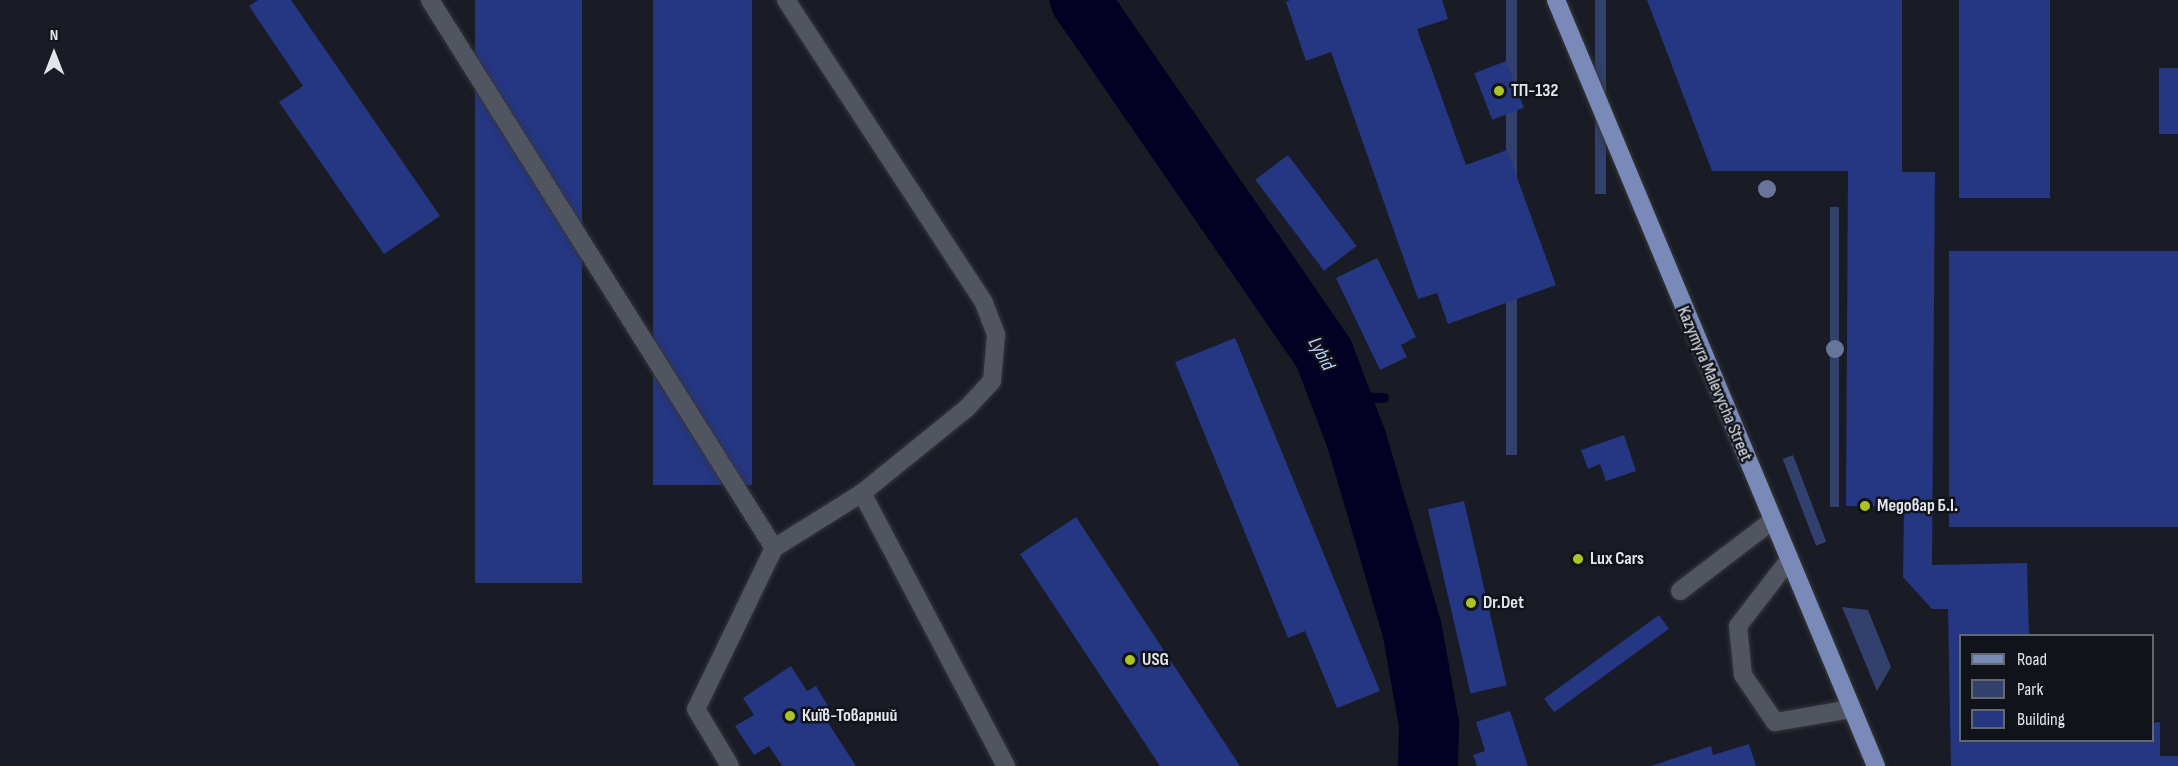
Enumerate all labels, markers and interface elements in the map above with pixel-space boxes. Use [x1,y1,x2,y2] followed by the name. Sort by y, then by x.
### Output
[24,24,84,84] north arrow
[50,26,58,45] text: N
[1511,80,1558,102] place label: ТП-132
[1492,84,1506,98] marker: ТП-132
[1672,303,1756,465] street label: Kazymyra Malevycha Street
[1302,333,1340,375] water label: Lybid
[1877,495,1958,517] place label: Медовар Б.І.
[1858,499,1872,513] marker: Медовар Б.І.
[1590,548,1644,570] place label: Lux Cars
[1571,552,1585,566] marker: Lux Cars
[1483,592,1524,614] place label: Dr.Det
[1464,596,1478,610] marker: Dr.Det
[1959,634,2154,742] legend
[1142,649,1169,671] place label: USG
[2017,649,2047,670] text: Road
[1123,653,1137,667] marker: USG
[2017,679,2043,700] text: Park
[802,705,897,727] place label: Київ-Товарний
[783,709,797,723] marker: Київ-Товарний
[2017,709,2065,730] text: Building

